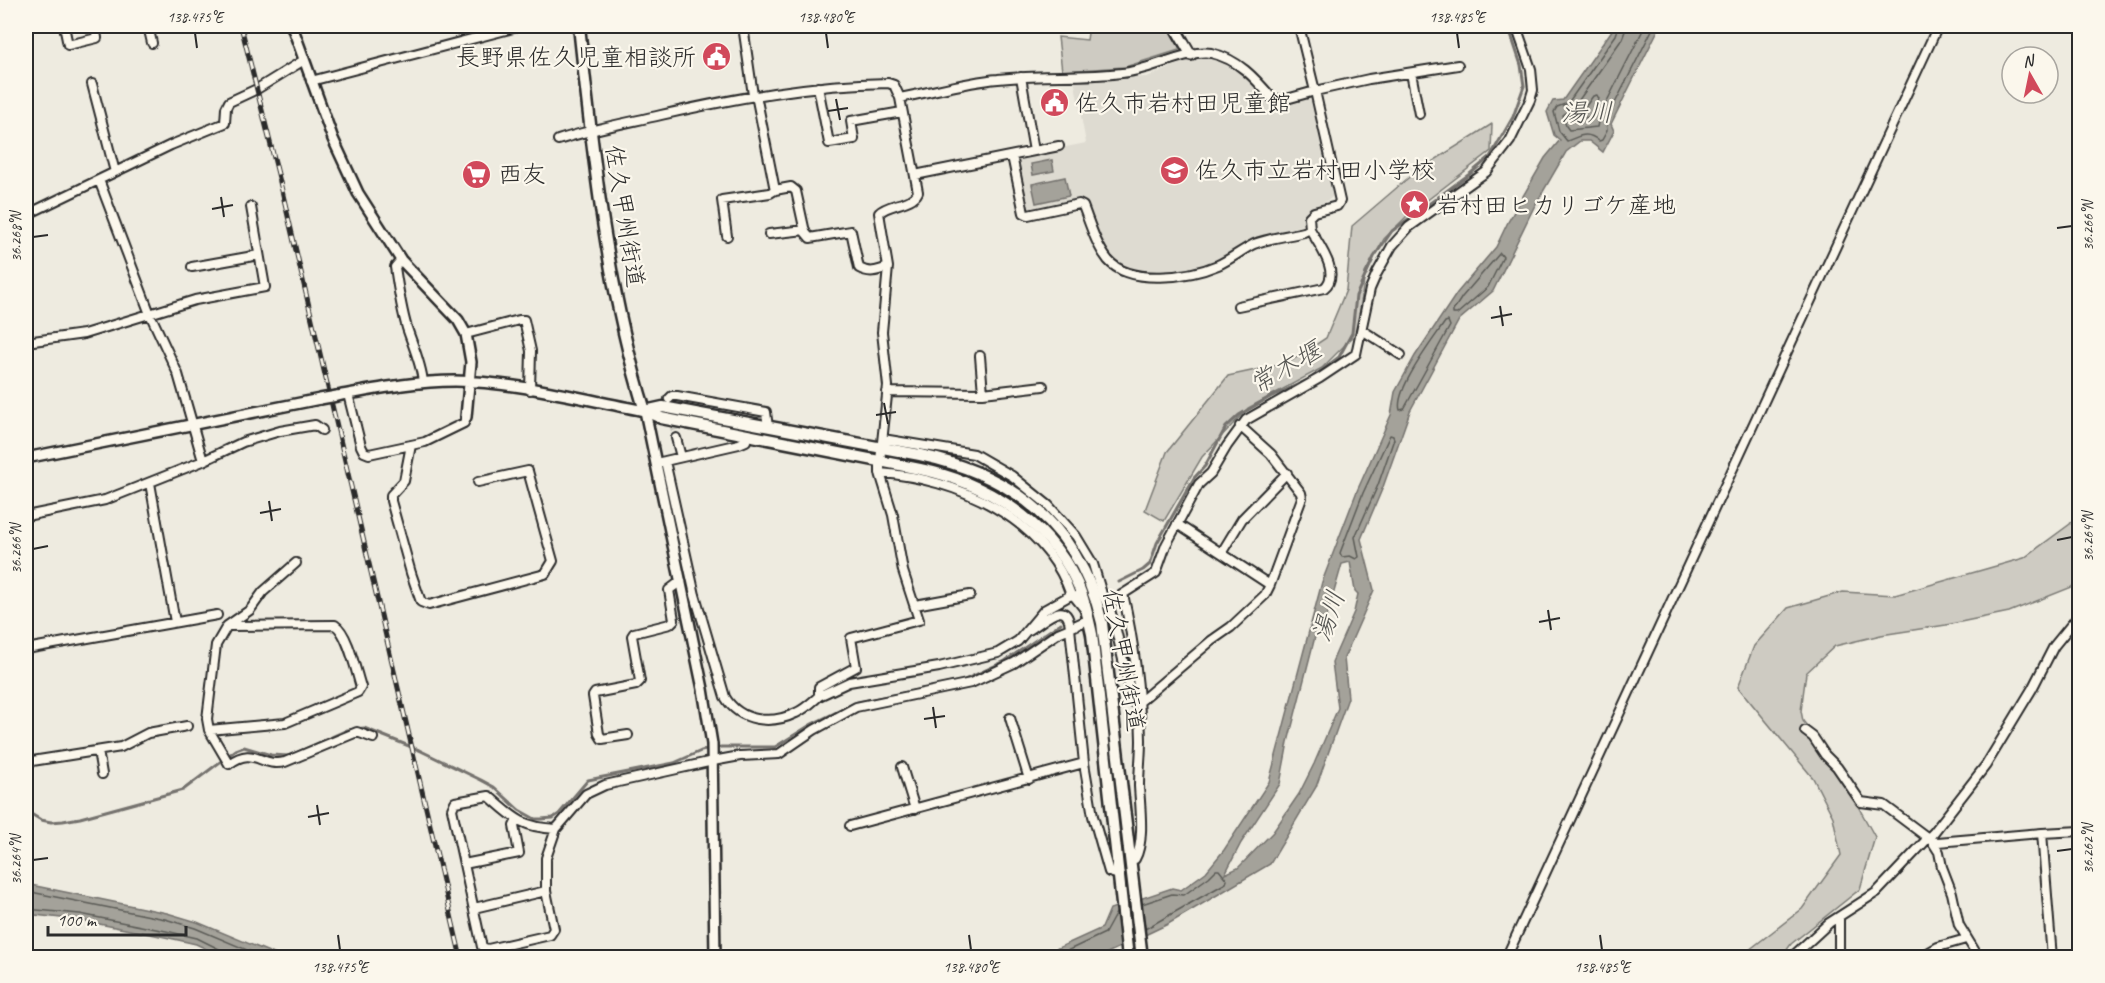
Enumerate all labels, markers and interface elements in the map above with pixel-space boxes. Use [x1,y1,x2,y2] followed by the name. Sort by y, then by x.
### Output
[167,8,225,27] text: 138.475°E
[798,8,856,27] text: 138.480°E
[1429,8,1487,27] text: 138.485°E
[701,41,733,73] public building icon: 長野県佐久児童相談所
[456,42,696,72] place label: 長野県佐久児童相談所
[2000,45,2060,105] north arrow
[2021,50,2037,72] text: N
[1038,87,1070,119] public building icon: 佐久市岩村田児童館
[1075,88,1291,118] place label: 佐久市岩村田児童館
[1561,96,1613,129] water label: 湯川
[599,143,651,289] street label: 佐久甲州街道
[1158,154,1190,186] school or university icon: 佐久市立岩村田小学校
[1195,155,1435,185] place label: 佐久市立岩村田小学校
[461,158,493,190] supermarket icon: 西友
[498,159,546,189] place label: 西友
[1399,189,1431,221] place icon: 岩村田ヒカリゴケ産地
[1436,190,1676,220] place label: 岩村田ヒカリゴケ産地
[2079,198,2098,251] text: 36.266°N
[7,209,26,262] text: 36.268°N
[1243,332,1330,401] water label: 常木堰
[2079,509,2098,562] text: 36.264°N
[7,521,26,574] text: 36.266°N
[1097,586,1151,734] street label: 佐久甲州街道
[1304,586,1353,646] water label: 湯川
[2079,821,2098,874] text: 36.262°N
[7,832,26,885] text: 36.264°N
[48,899,186,937] scale bar
[57,909,98,931] text: 100 m
[312,958,370,977] text: 138.475°E
[943,958,1001,977] text: 138.480°E
[1574,958,1632,977] text: 138.485°E

